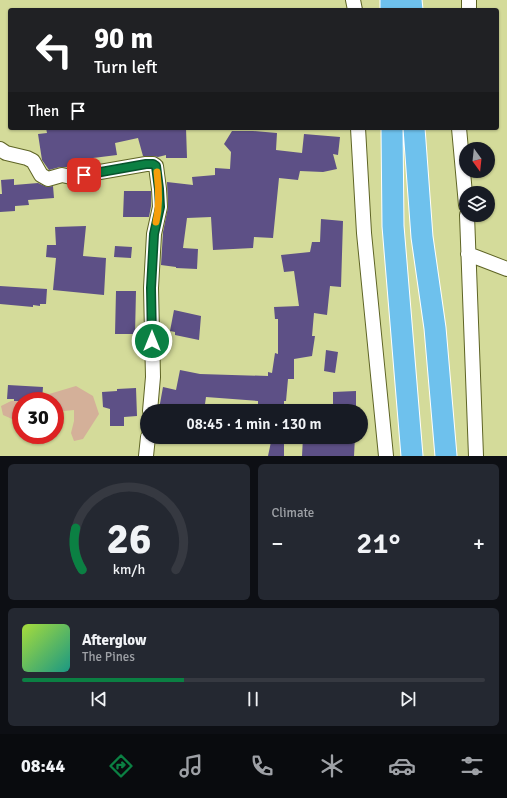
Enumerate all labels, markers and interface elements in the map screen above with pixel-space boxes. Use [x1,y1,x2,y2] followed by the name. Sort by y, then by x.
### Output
[94,22,153,56] text: 90 m
[28,24,80,76] icon: left
[94,56,157,78] text: Turn left
[67,100,89,122] icon: arrive
[28,102,59,120] text: Then
[459,142,495,178] north arrow
[459,142,495,222] map controls
[67,158,101,192] pin
[73,164,95,186] icon: arrive
[459,186,495,222] button: layers
[131,320,173,362] position arrow
[12,392,64,444] speed limit sign: 30
[187,415,321,433] text: 08:45 · 1 min · 130 m
[272,505,314,521] text: Climate
[106,514,151,565] text: 26
[356,525,400,562] text: 21°
[272,530,283,557] text: −
[473,530,485,557] text: +
[113,561,145,578] text: km/h
[82,631,146,649] text: Afterglow
[82,649,135,665] text: The Pines
[88,688,110,710] icon: previous
[242,688,264,710] icon: pause
[397,688,419,710] icon: next
[107,752,135,780] icon: directions
[177,752,205,780] icon: music
[248,752,276,780] icon: phone
[318,752,346,780] icon: climate
[388,752,416,780] icon: car
[458,752,486,780] icon: filters
[21,755,65,777] text: 08:44

